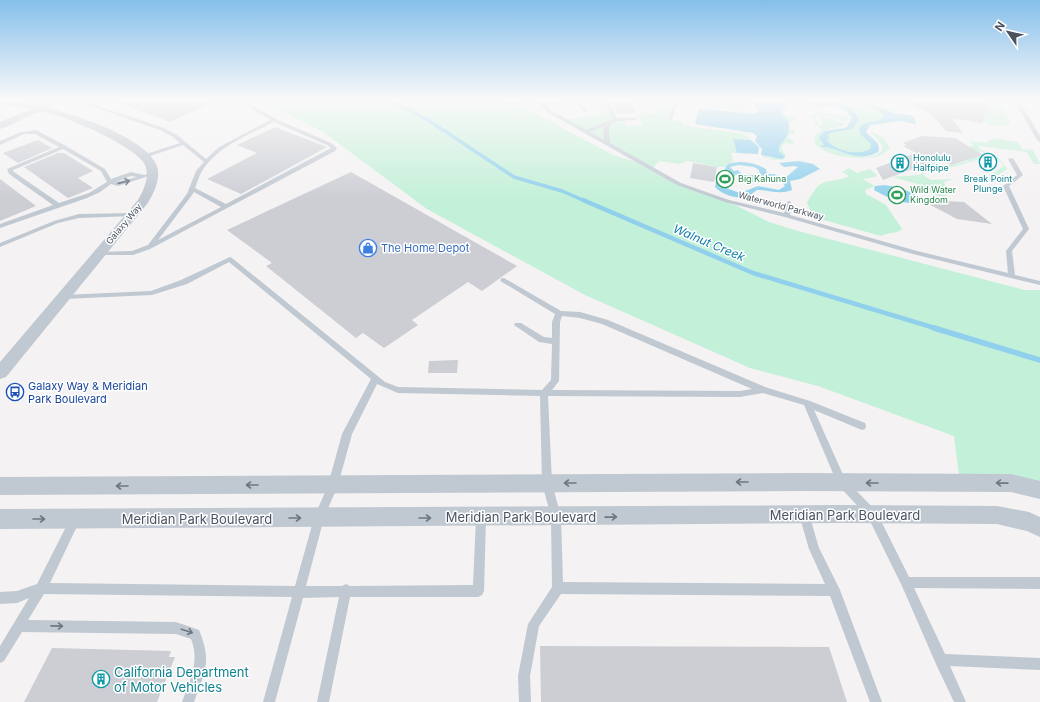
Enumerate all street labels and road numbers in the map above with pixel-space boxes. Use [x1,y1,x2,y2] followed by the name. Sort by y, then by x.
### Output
[737,189,825,222] street label: Waterworld Parkway
[103,201,144,246] street label: Galaxy Way
[770,507,920,523] street label: Meridian Park Boulevard
[446,509,596,525] street label: Meridian Park Boulevard
[122,511,272,527] street label: Meridian Park Boulevard

